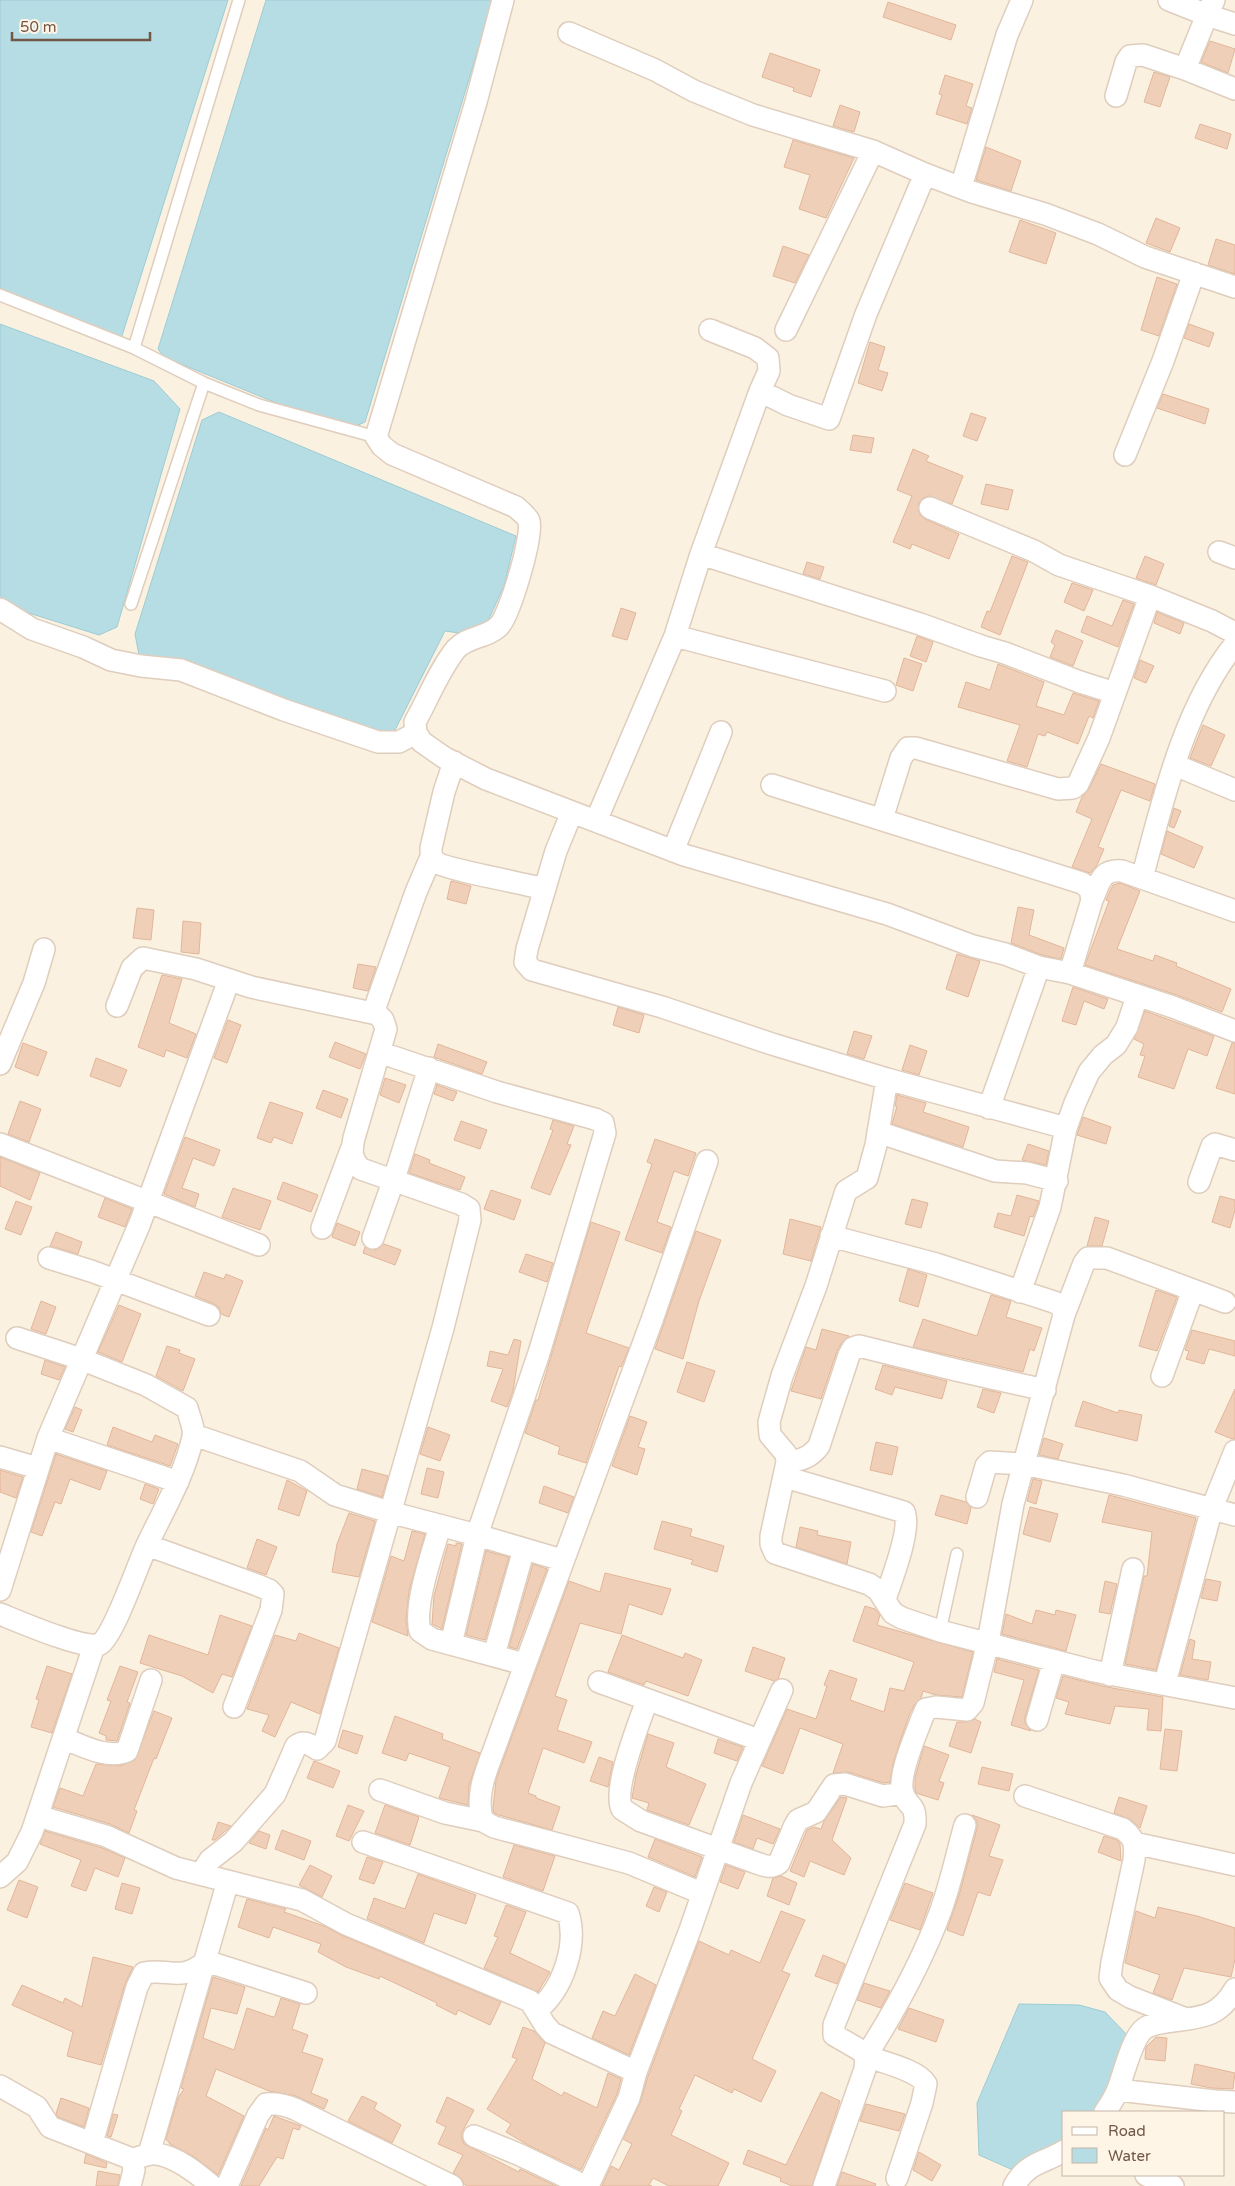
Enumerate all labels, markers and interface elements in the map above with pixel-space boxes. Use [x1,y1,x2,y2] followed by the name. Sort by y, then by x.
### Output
[12,10,150,42] scale bar
[20,18,57,36] text: 50 m
[1062,2111,1225,2176] legend
[1108,2122,1146,2140] text: Road
[1108,2147,1151,2165] text: Water

